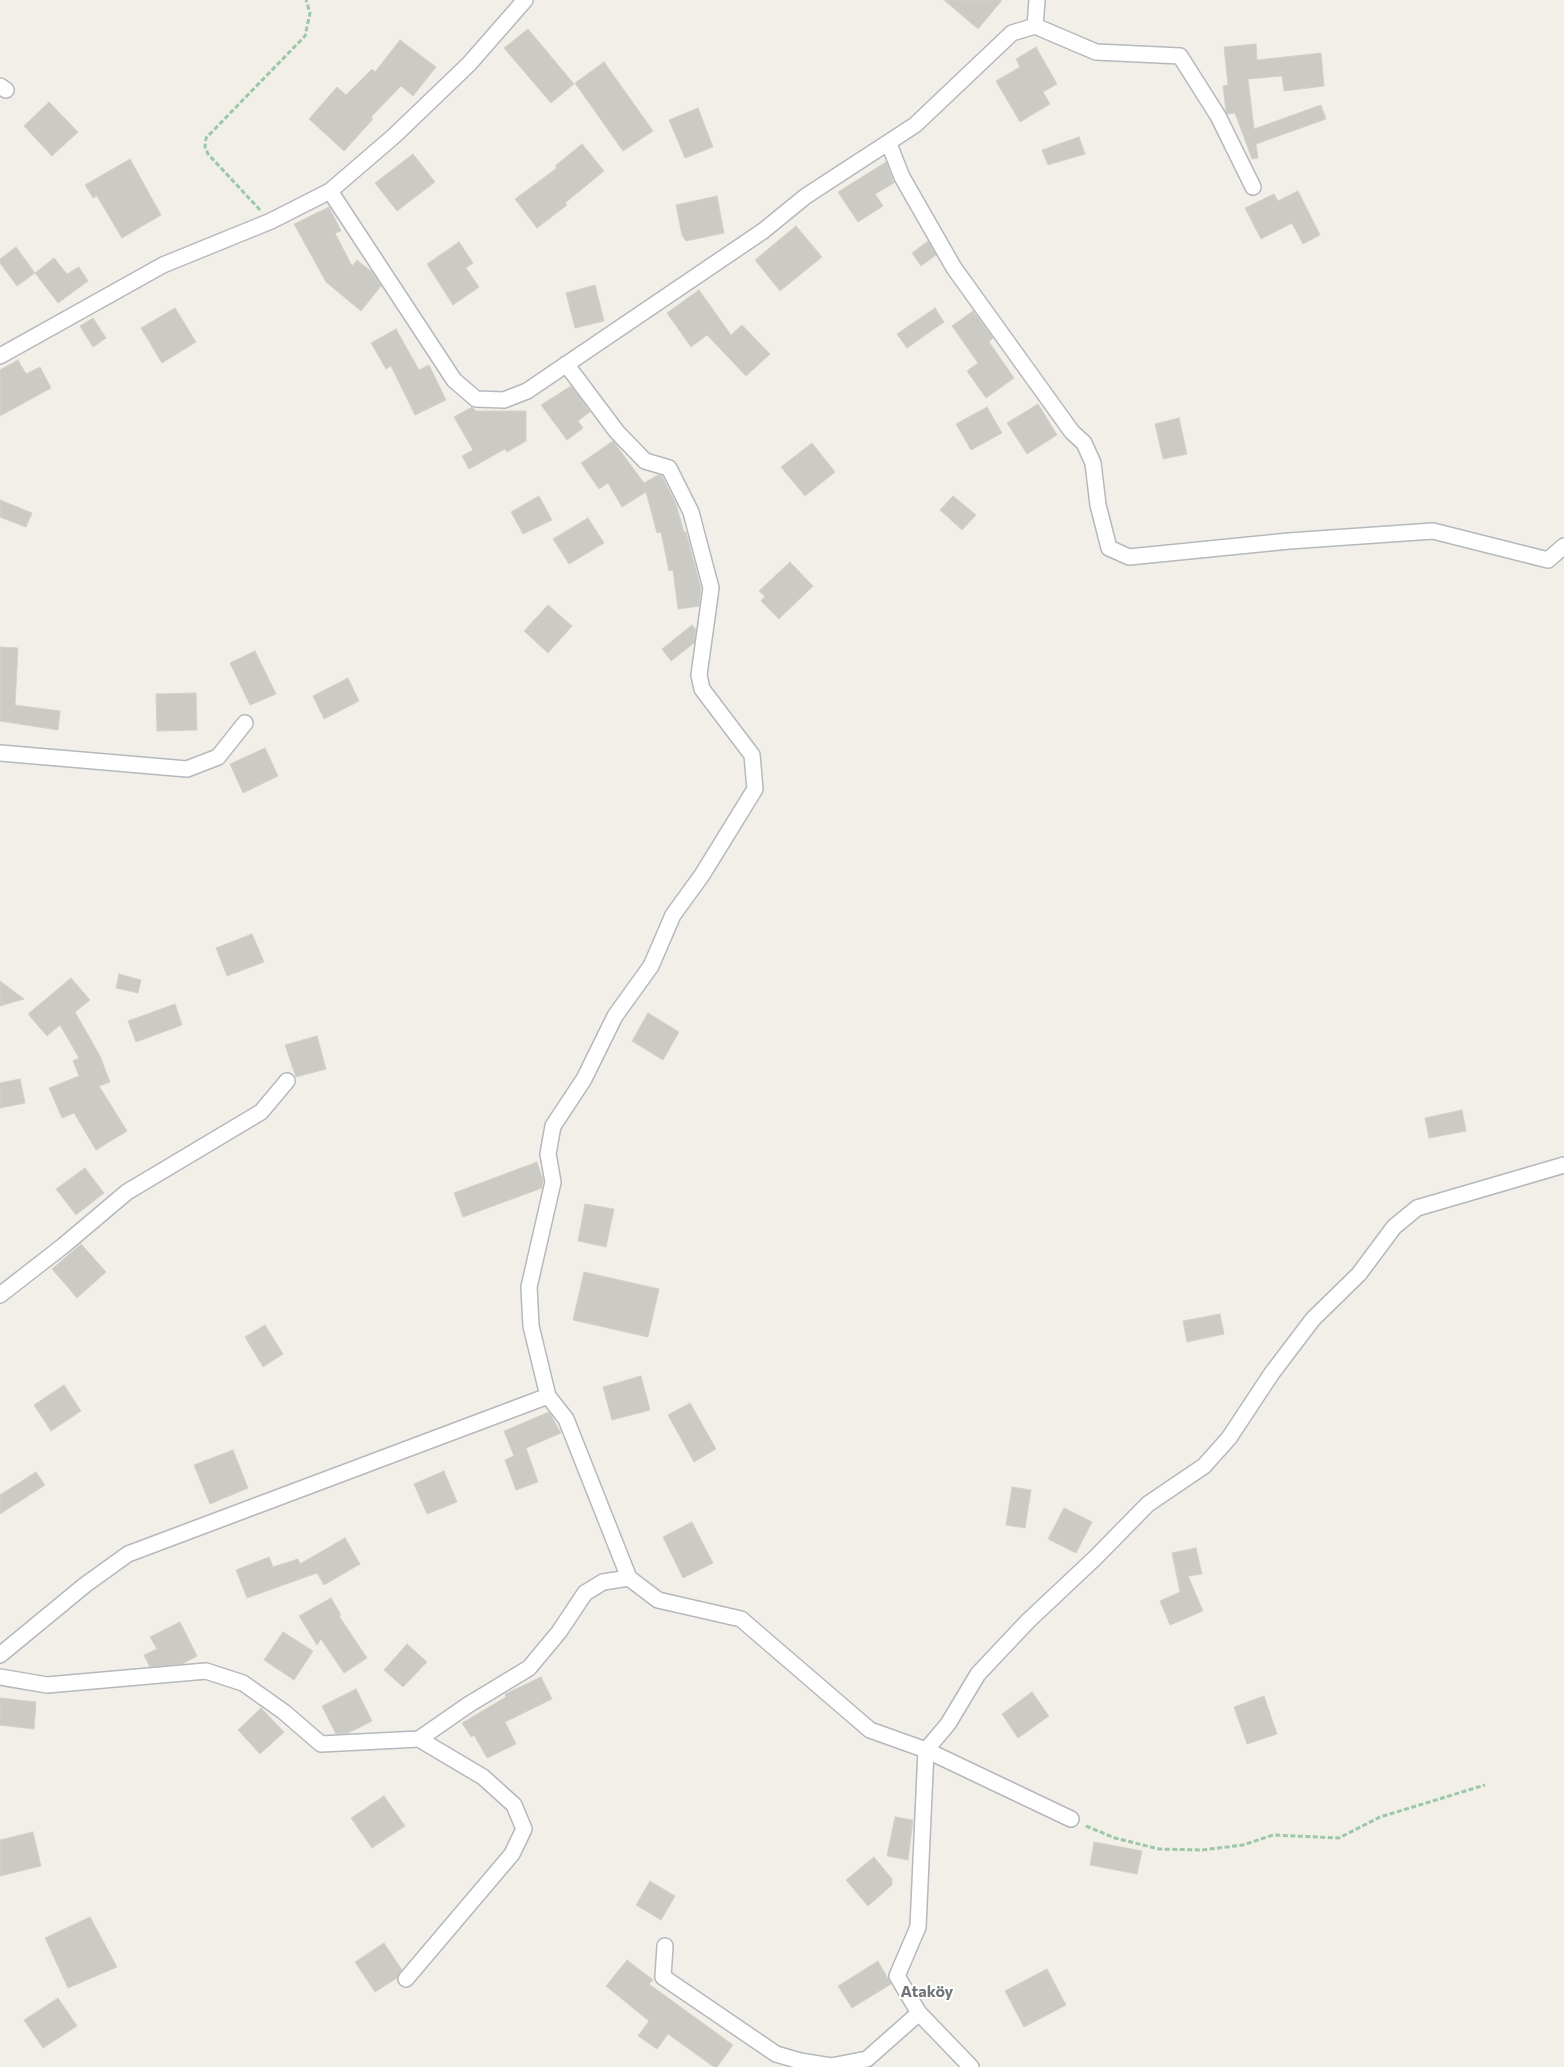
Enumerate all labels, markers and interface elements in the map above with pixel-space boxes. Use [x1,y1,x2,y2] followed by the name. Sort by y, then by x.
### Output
[901,1982,953,2002] district label: Ataköy

